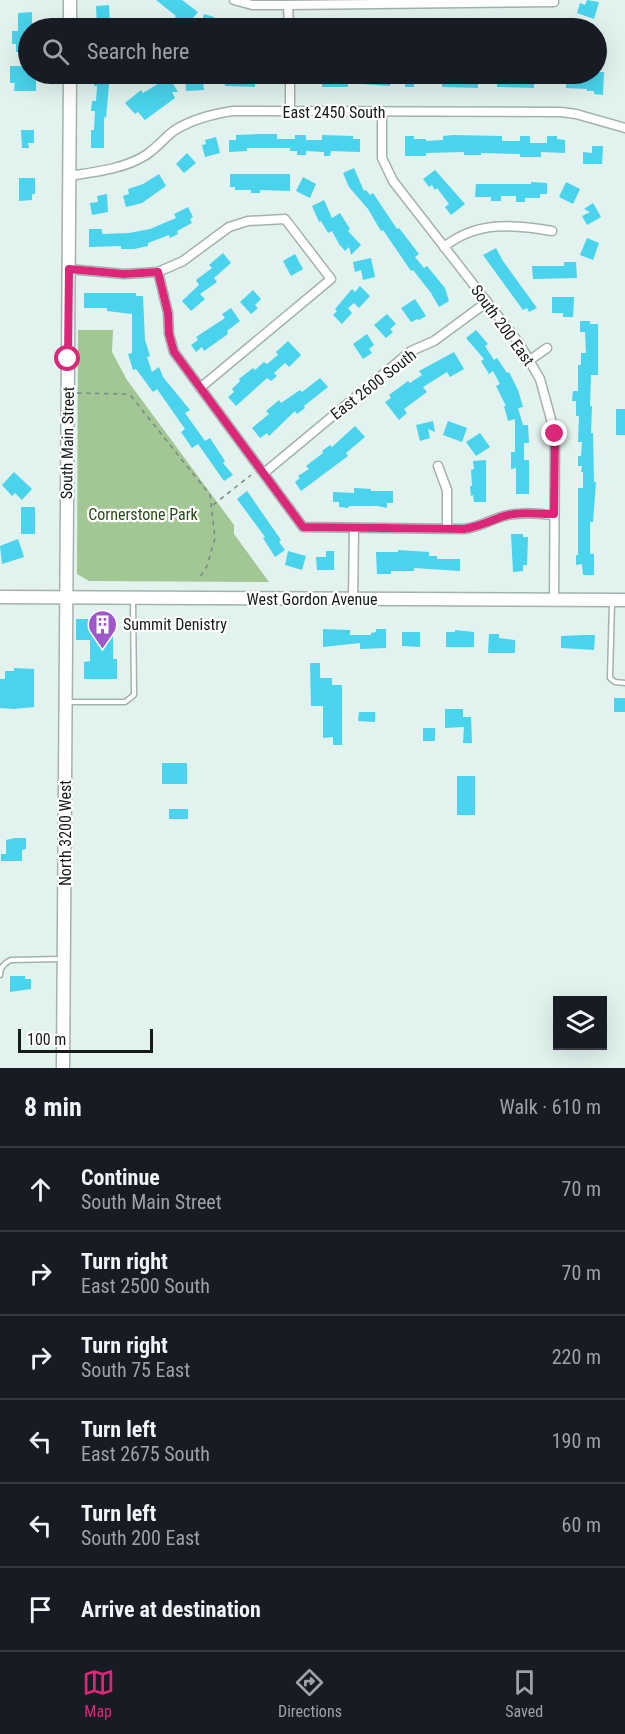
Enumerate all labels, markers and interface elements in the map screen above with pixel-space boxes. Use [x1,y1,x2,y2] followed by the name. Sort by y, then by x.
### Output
[18,18,607,84] search box
[39,35,72,68] icon: search
[87,39,189,64] text: Search here
[282,103,386,122] street label: East 2450 South
[467,281,538,370] street label: South 200 East
[54,345,80,371] route start
[327,345,420,424] street label: East 2600 South
[57,386,78,499] street label: South Main Street
[541,420,567,446] route end
[88,505,199,524] park label: Cornerstone Park
[247,590,377,609] street label: West Gordon Avenue
[86,608,118,650] building icon: Summit Denistry
[123,615,227,634] place label: Summit Denistry
[56,780,75,886] street label: North 3200 West
[553,996,607,1050] map controls
[553,996,607,1050] button: layers
[18,1026,153,1054] scale bar
[27,1030,66,1049] text: 100 m
[24,1092,82,1122] text: 8 min
[500,1095,601,1119] text: Walk · 610 m
[81,1165,160,1190] text: Continue
[24,1173,57,1206] icon: ahead
[562,1177,601,1201] text: 70 m
[81,1190,222,1214] text: South Main Street
[81,1249,168,1274] text: Turn right
[24,1257,57,1290] icon: right
[562,1261,601,1285] text: 70 m
[81,1274,210,1298] text: East 2500 South
[81,1333,168,1358] text: Turn right
[24,1341,57,1374] icon: right
[552,1345,601,1369] text: 220 m
[81,1358,190,1382] text: South 75 East
[81,1417,156,1442] text: Turn left
[24,1425,57,1458] icon: left
[552,1429,601,1453] text: 190 m
[81,1442,210,1466] text: East 2675 South
[81,1501,156,1526] text: Turn left
[24,1509,57,1542] icon: left
[562,1513,601,1537] text: 60 m
[81,1526,200,1550] text: South 200 East
[24,1593,57,1626] icon: arrive
[81,1597,261,1622] text: Arrive at destination
[82,1666,115,1721] tab: Map
[278,1666,342,1721] tab: Directions
[505,1666,543,1721] tab: Saved

